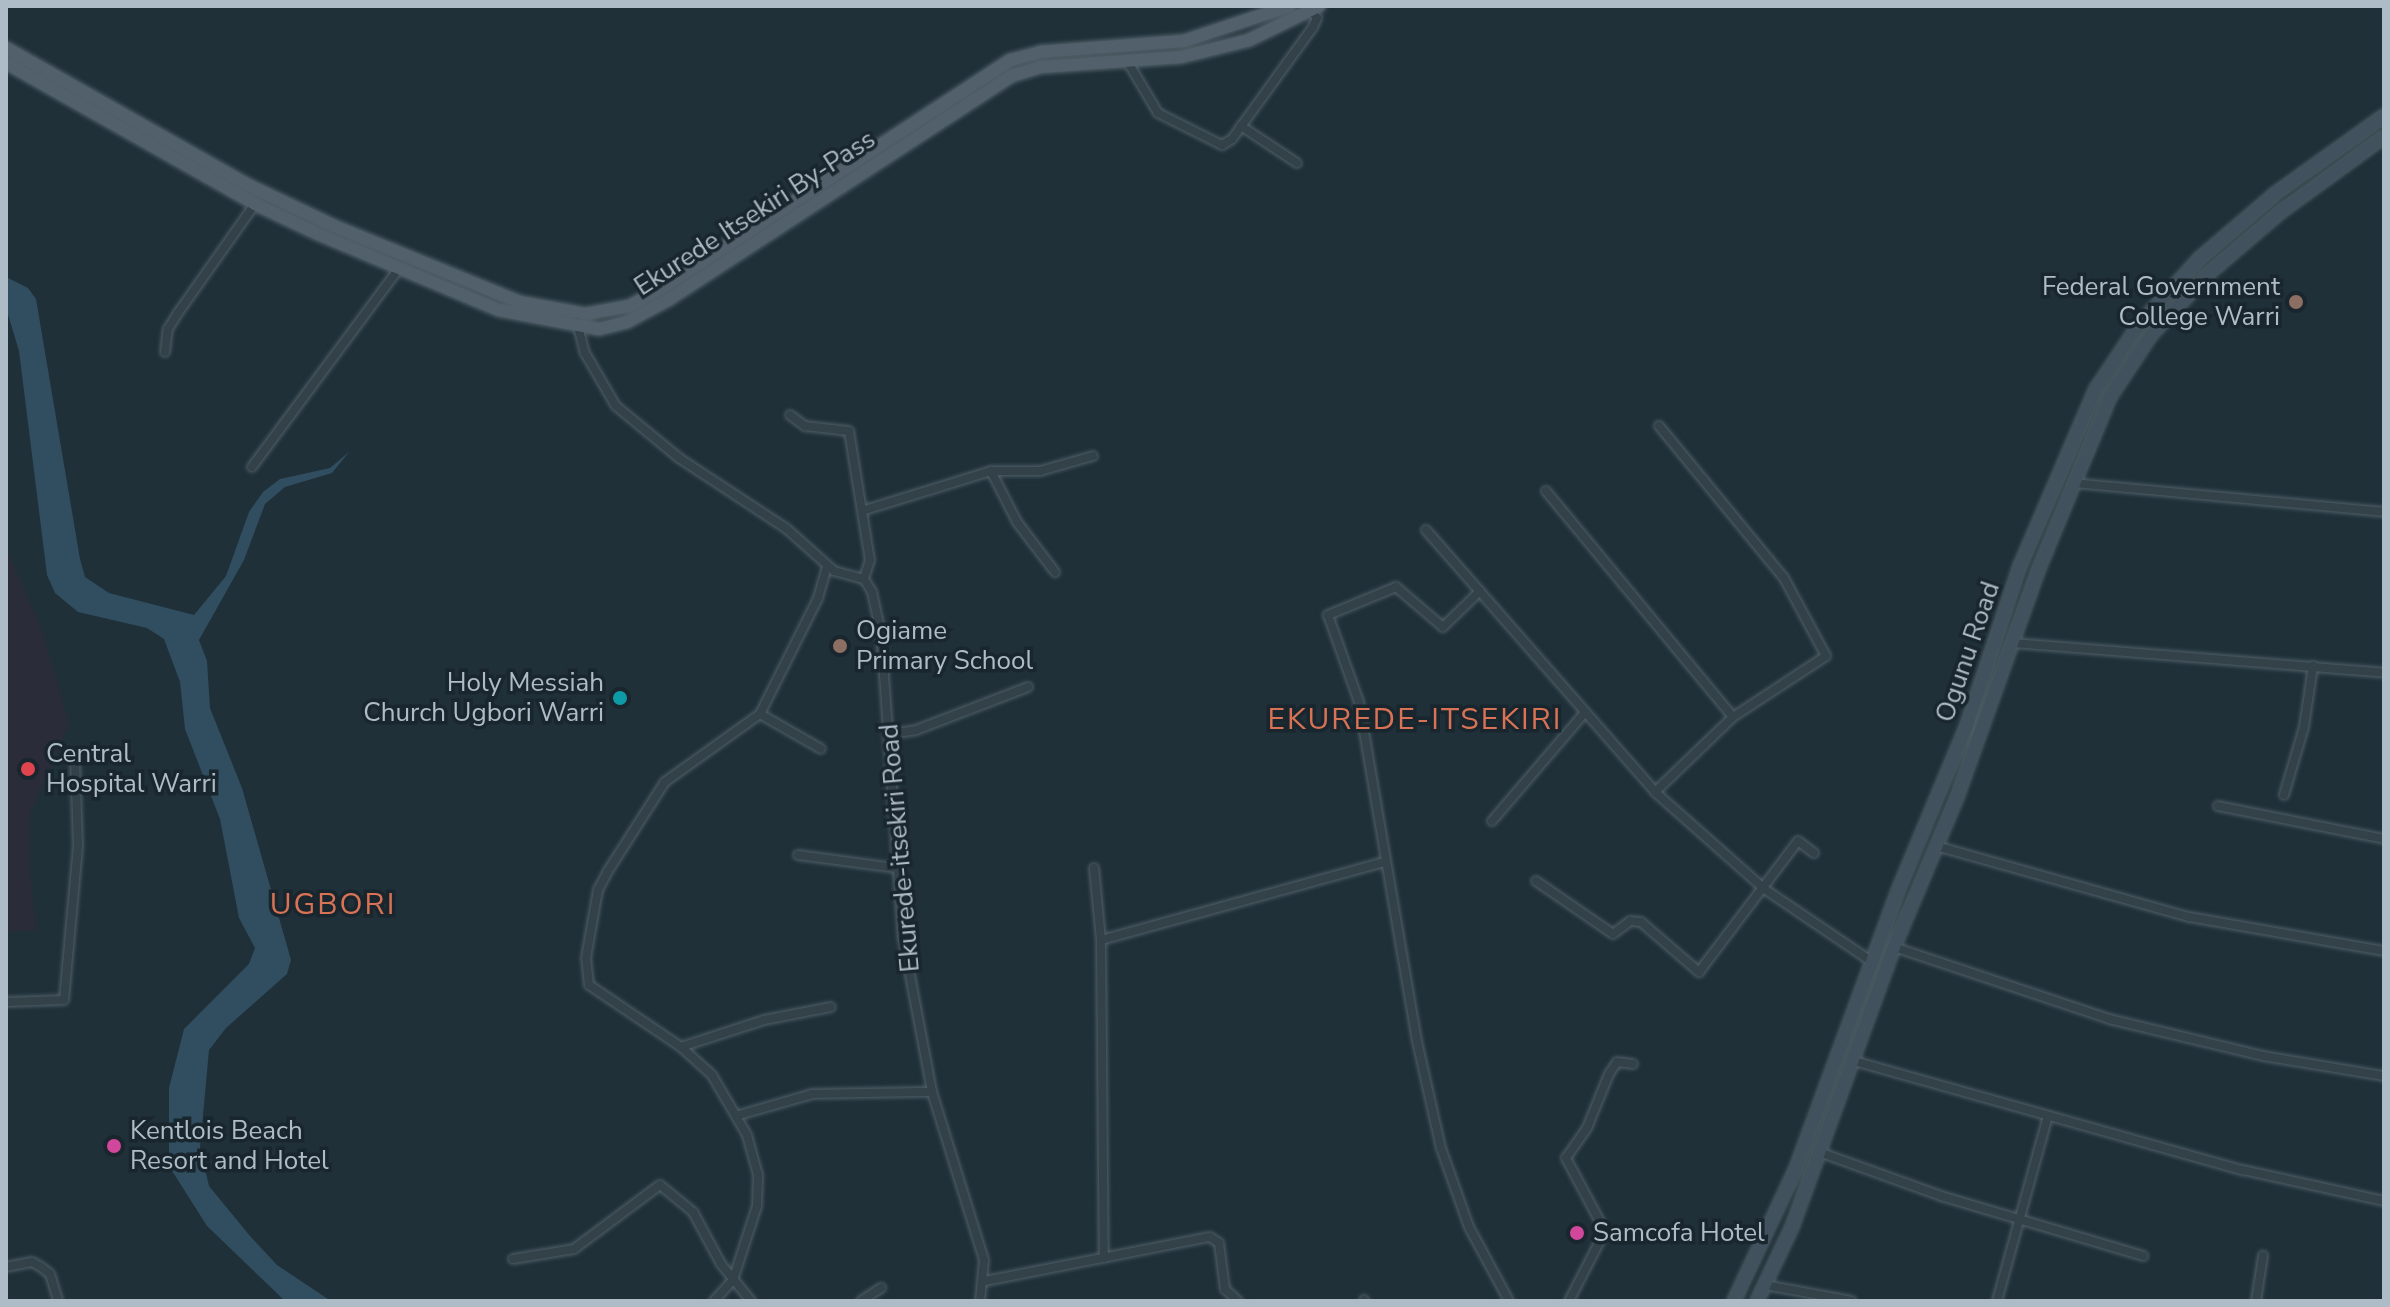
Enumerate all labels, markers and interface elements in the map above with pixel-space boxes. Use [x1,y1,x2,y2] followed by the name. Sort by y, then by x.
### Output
[629,123,881,303] street label: Ekurede Itsekiri By-Pass
[2042,271,2280,332] place label: Federal Government College Warri
[2287,293,2305,311] marker: Federal Government College Warri
[1929,578,2007,726] street label: Ogunu Road
[856,615,1033,676] place label: Ogiame Primary School
[831,637,849,655] marker: Ogiame Primary School
[363,667,604,728] place label: Holy Messiah Church Ugbori Warri
[611,689,629,707] marker: Holy Messiah Church Ugbori Warri
[1268,702,1562,738] district label: EKUREDE-ITSEKIRI
[874,723,926,973] street label: Ekurede-itsekiri Road
[46,738,217,800] place label: Central Hospital Warri
[17,758,39,780] marker: Central Hospital Warri
[270,887,396,923] district label: UGBORI
[130,1115,329,1176] place label: Kentlois Beach Resort and Hotel
[105,1137,123,1155] marker: Kentlois Beach Resort and Hotel
[1593,1217,1765,1249] place label: Samcofa Hotel
[1568,1224,1586,1242] marker: Samcofa Hotel

